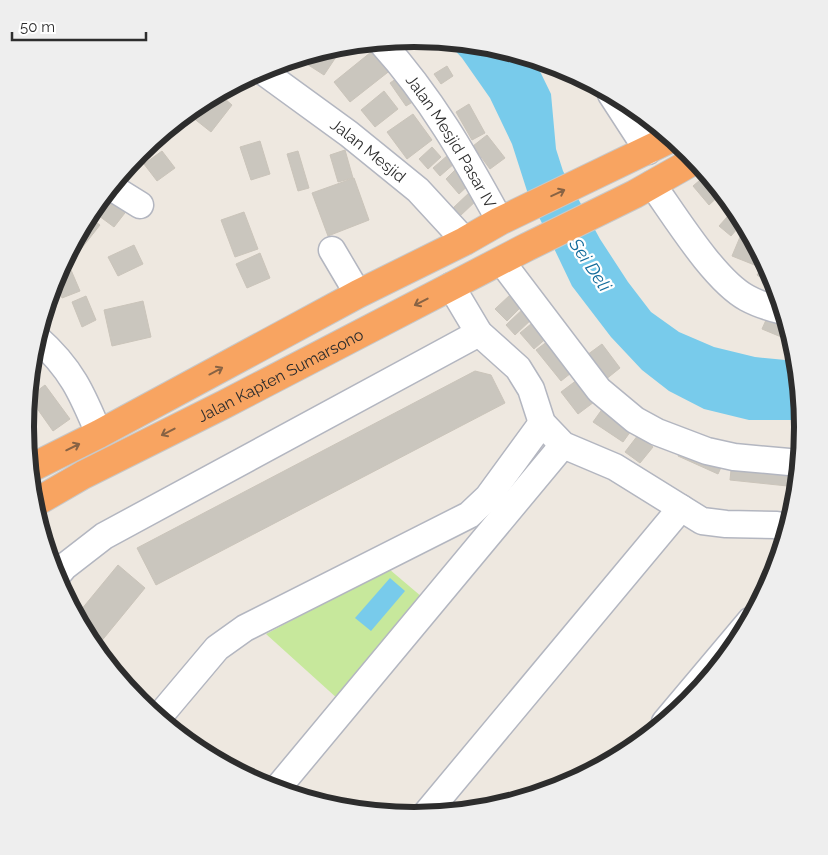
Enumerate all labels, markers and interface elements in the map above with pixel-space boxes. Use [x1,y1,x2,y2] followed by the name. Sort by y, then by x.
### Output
[12,10,146,42] scale bar
[20,18,55,36] text: 50 m
[402,71,500,211] street label: Jalan Mesjid Pasar IV
[327,115,410,186] street label: Jalan Mesjid
[550,188,565,198] one-way arrow
[565,234,616,296] water label: Sei Deli
[414,297,429,307] one-way arrow
[194,325,367,426] street label: Jalan Kapten Sumarsono
[209,366,224,376] one-way arrow
[161,428,176,437] one-way arrow
[65,442,80,451] one-way arrow

